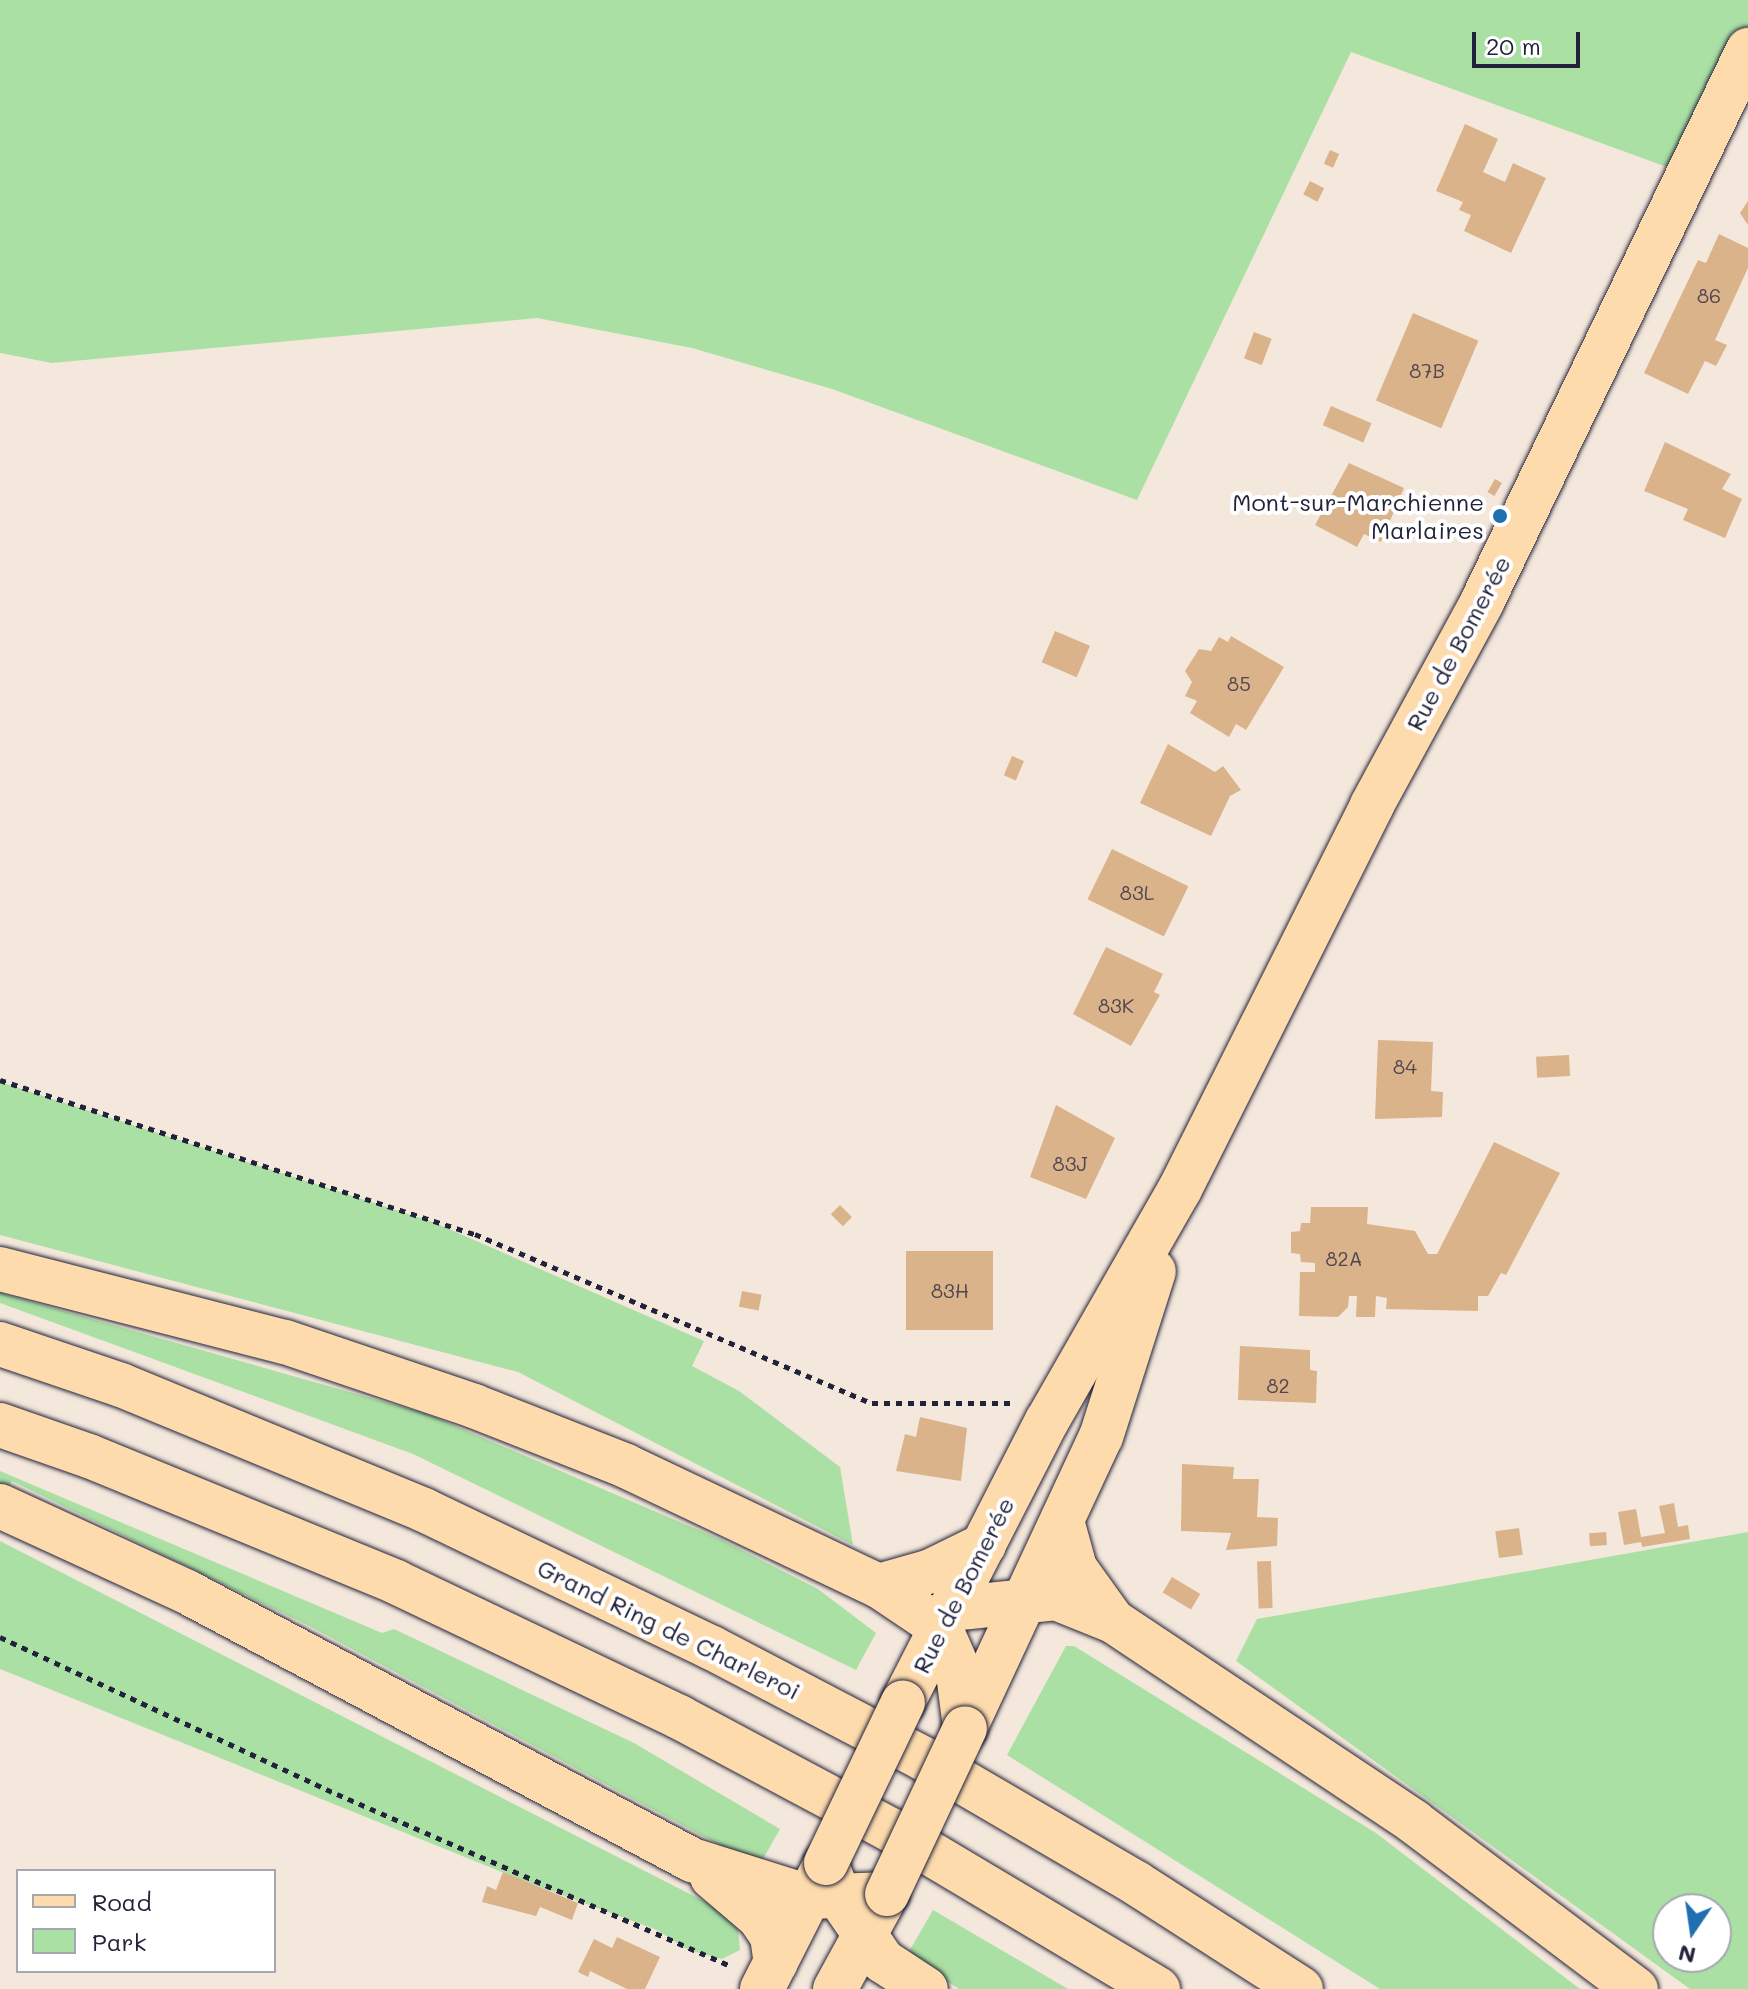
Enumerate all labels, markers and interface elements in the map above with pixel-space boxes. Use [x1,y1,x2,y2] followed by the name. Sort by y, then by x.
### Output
[1476,16,1584,66] scale bar
[1486,30,1541,61] text: 20 m
[1697,283,1721,307] house number: 86
[1409,358,1445,382] house number: 87B
[1232,488,1484,544] place label: Mont-sur-Marchienne Marlaires
[1491,507,1509,525] marker: Mont-sur-Marchienne Marlaires
[1400,551,1516,735] street label: Rue de Bomerée
[1227,671,1251,695] house number: 85
[1120,880,1154,904] house number: 83L
[1098,993,1134,1017] house number: 83K
[1393,1054,1417,1078] house number: 84
[1053,1151,1087,1175] house number: 83J
[1325,1246,1363,1270] house number: 82A
[931,1278,969,1302] house number: 83H
[1266,1373,1290,1397] house number: 82
[906,1492,1020,1678] street label: Rue de Bomerée
[533,1553,805,1705] street label: Grand Ring de Charleroi
[16,1869,276,1973] legend
[92,1886,152,1917] text: Road
[1652,1893,1732,1973] north arrow
[92,1926,146,1957] text: Park
[1676,1939,1698,1971] text: N

